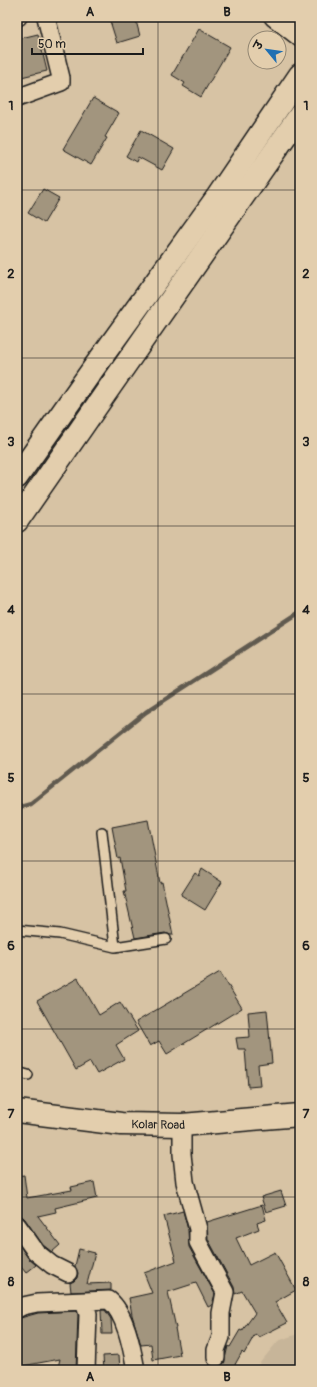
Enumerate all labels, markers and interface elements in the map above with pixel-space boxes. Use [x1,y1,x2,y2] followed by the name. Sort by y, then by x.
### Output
[86,4,95,20] text: A
[223,4,231,20] text: B
[32,30,143,56] scale bar
[247,30,287,70] north arrow
[38,37,66,52] text: 50 m
[251,38,267,53] text: उ
[8,98,14,114] text: 1
[303,98,309,114] text: 1
[7,266,15,282] text: 2
[302,266,310,282] text: 2
[7,434,15,450] text: 3
[302,434,310,450] text: 3
[7,602,15,618] text: 4
[302,602,310,618] text: 4
[7,770,15,786] text: 5
[302,770,310,786] text: 5
[7,938,15,954] text: 6
[302,938,310,954] text: 6
[8,1106,15,1122] text: 7
[303,1106,310,1122] text: 7
[131,1117,186,1133] street label: Kolar Road
[8,1274,15,1290] text: 8
[303,1274,310,1290] text: 8
[86,1369,95,1385] text: A
[223,1369,231,1385] text: B

